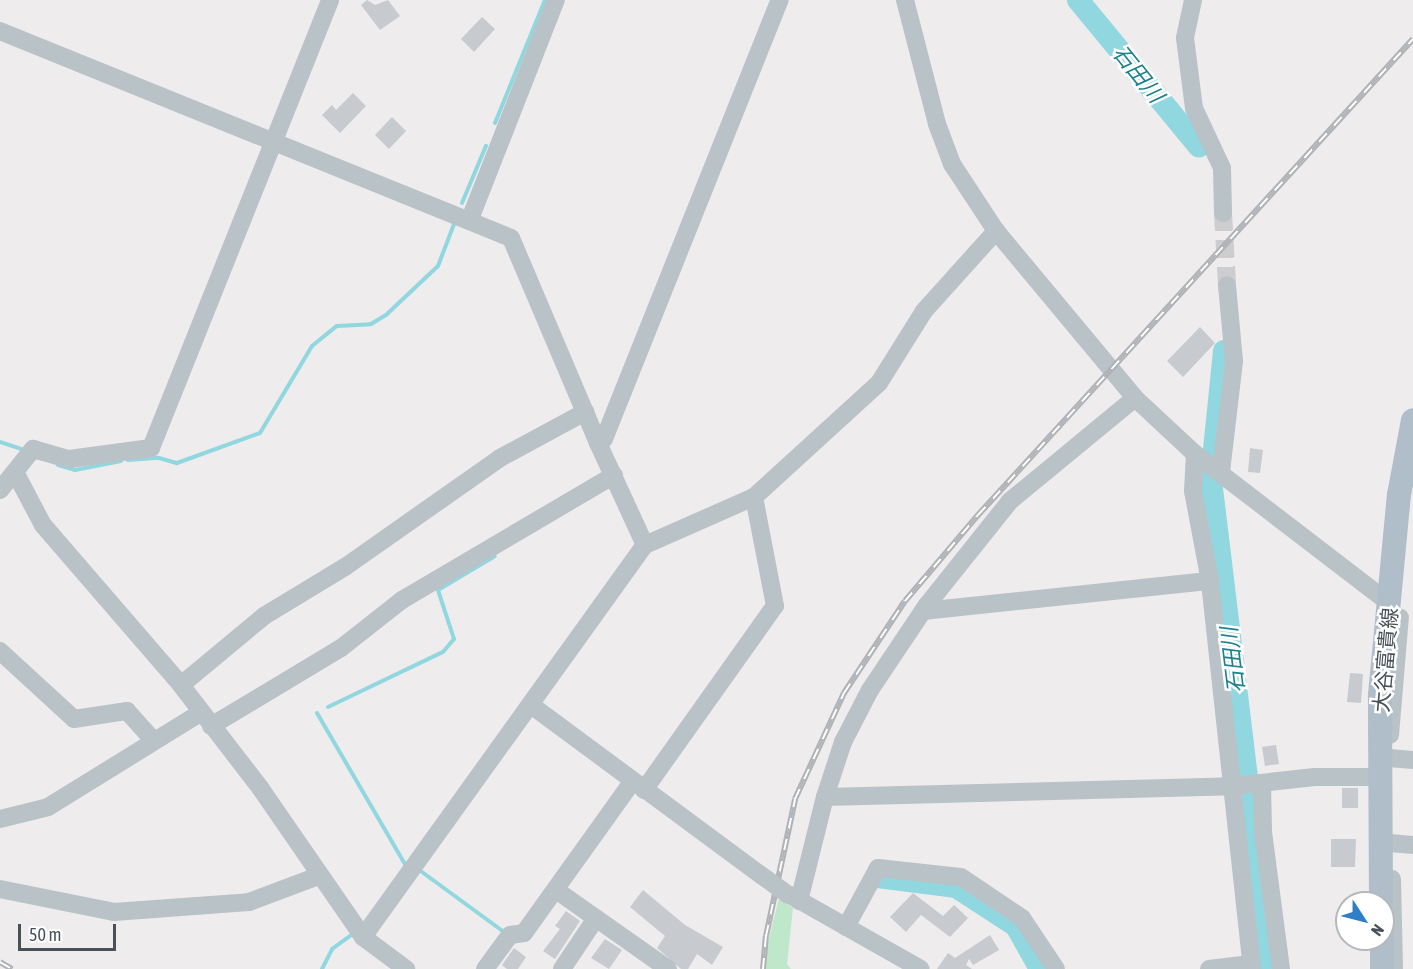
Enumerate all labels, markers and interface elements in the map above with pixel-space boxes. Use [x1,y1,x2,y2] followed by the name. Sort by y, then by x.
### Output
[1107,40,1169,108] water label: 石田川
[1368,607,1402,713] street label: 大谷富貴線
[1216,626,1250,694] water label: 石田川
[1335,891,1395,951] north arrow
[21,912,118,950] scale bar
[1368,921,1388,940] text: N
[29,924,61,945] text: 50 m

